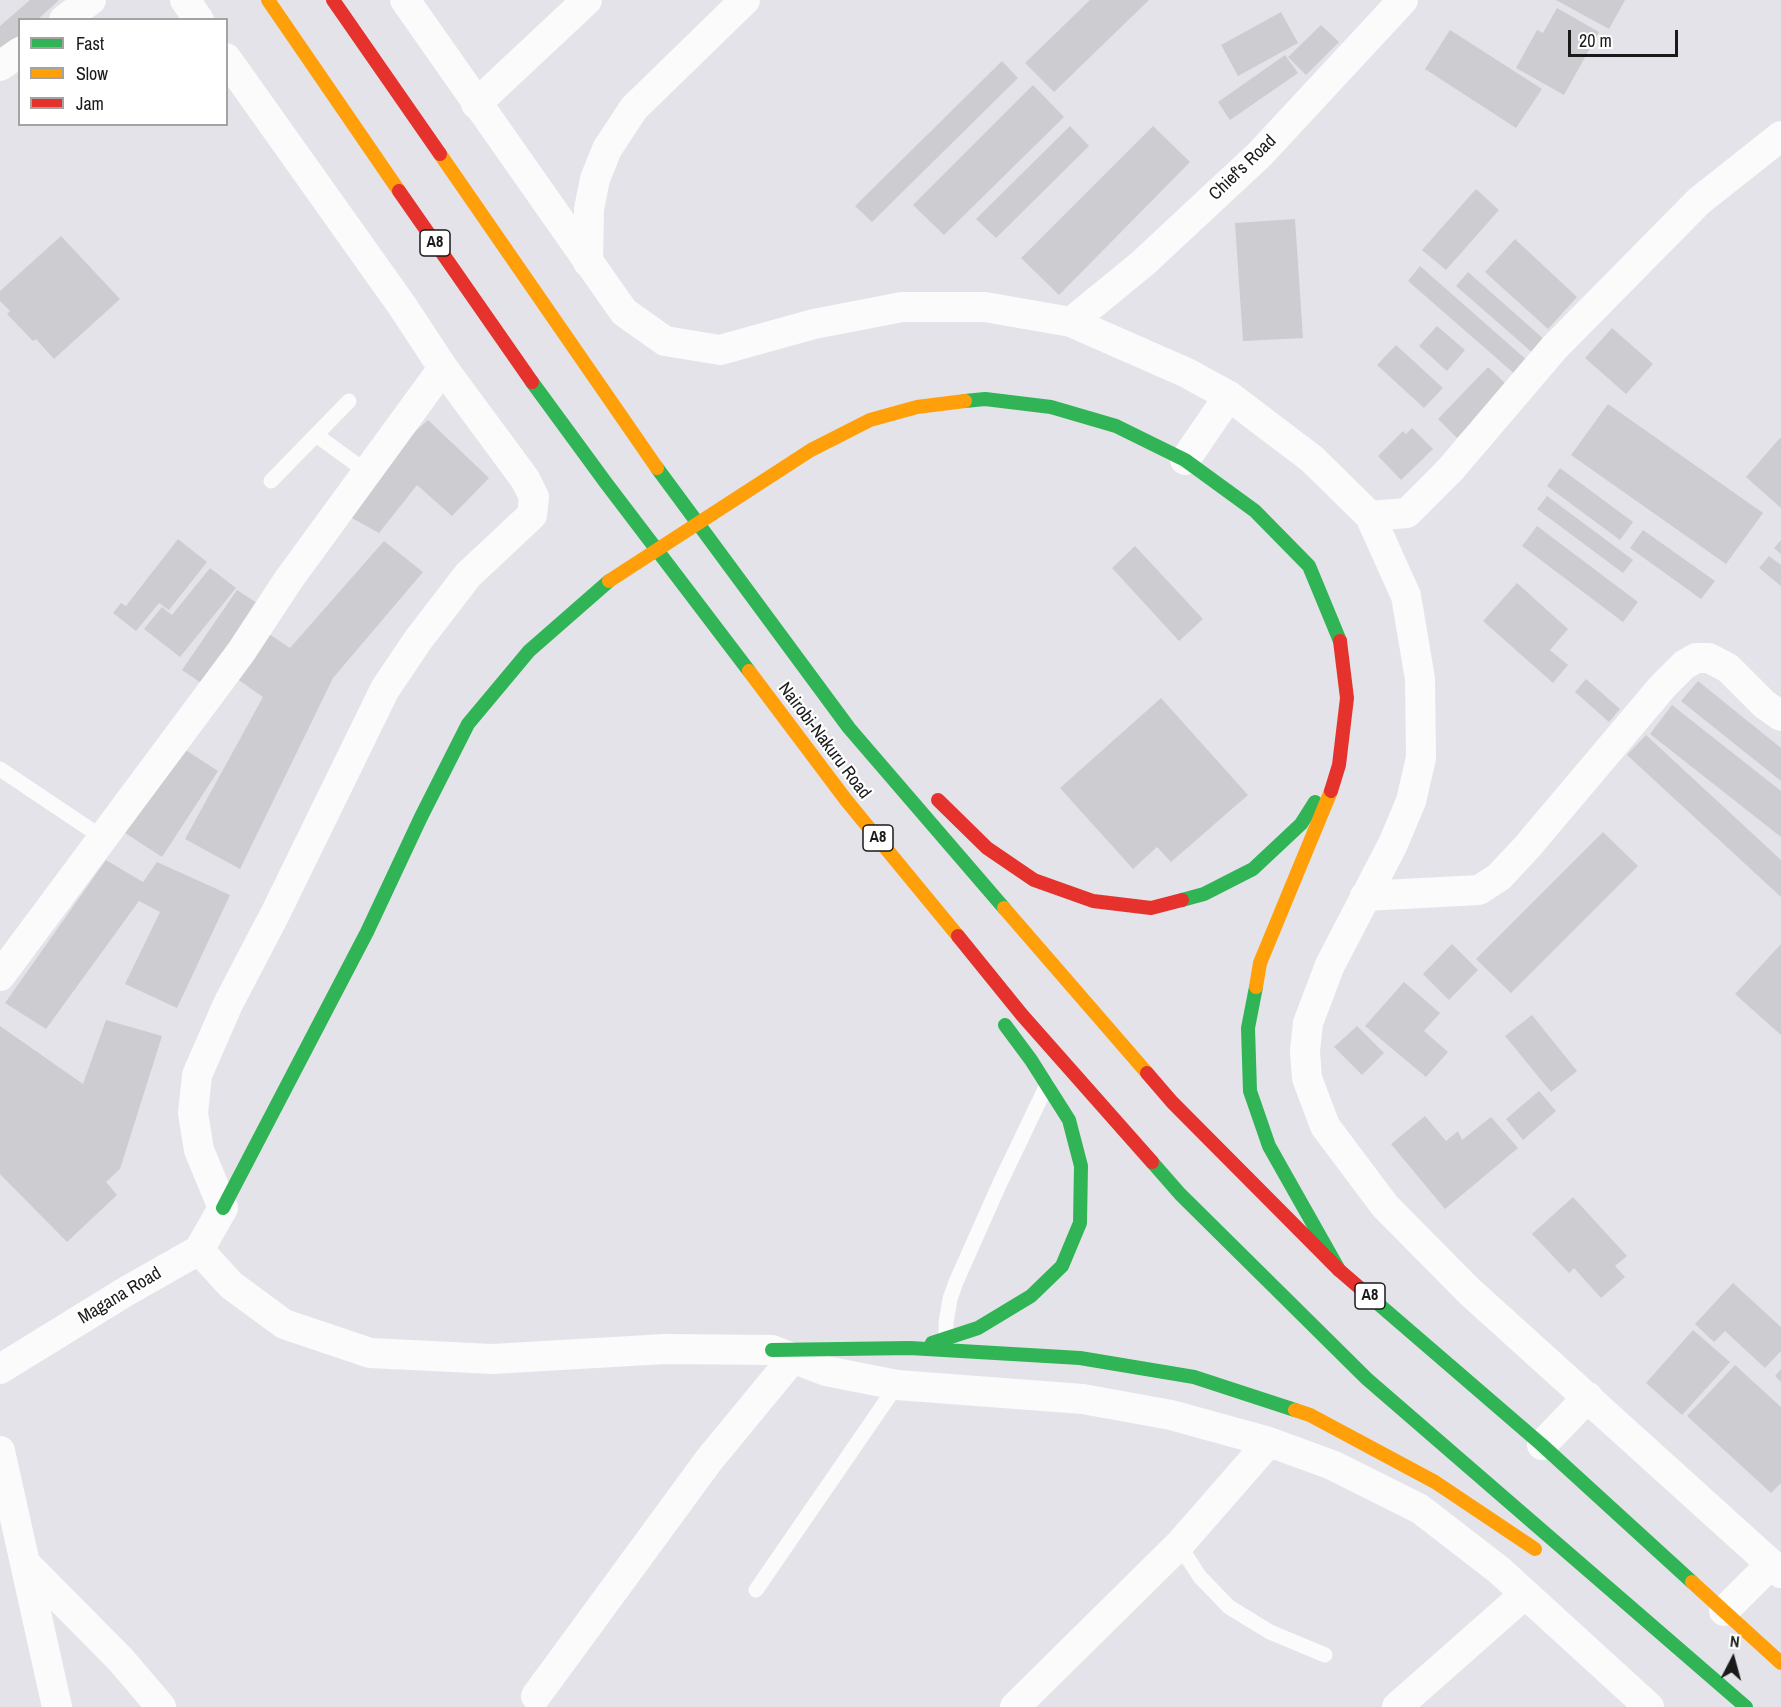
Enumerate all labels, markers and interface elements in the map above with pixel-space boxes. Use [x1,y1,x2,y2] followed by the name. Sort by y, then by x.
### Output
[18,18,228,126] legend
[1571,18,1680,56] scale bar
[1579,28,1612,53] text: 20 m
[76,31,104,56] text: Fast
[76,61,108,86] text: Slow
[76,91,104,116] text: Jam
[1205,131,1281,205] street label: Chief's Road
[420,230,450,256] road number: A8
[773,678,875,804] street label: Nairobi-Nakuru Road
[863,825,893,851] road number: A8
[75,1263,165,1329] street label: Magana Road
[1355,1283,1385,1309] road number: A8
[1703,1629,1763,1689] north arrow
[1729,1630,1741,1653] text: N

